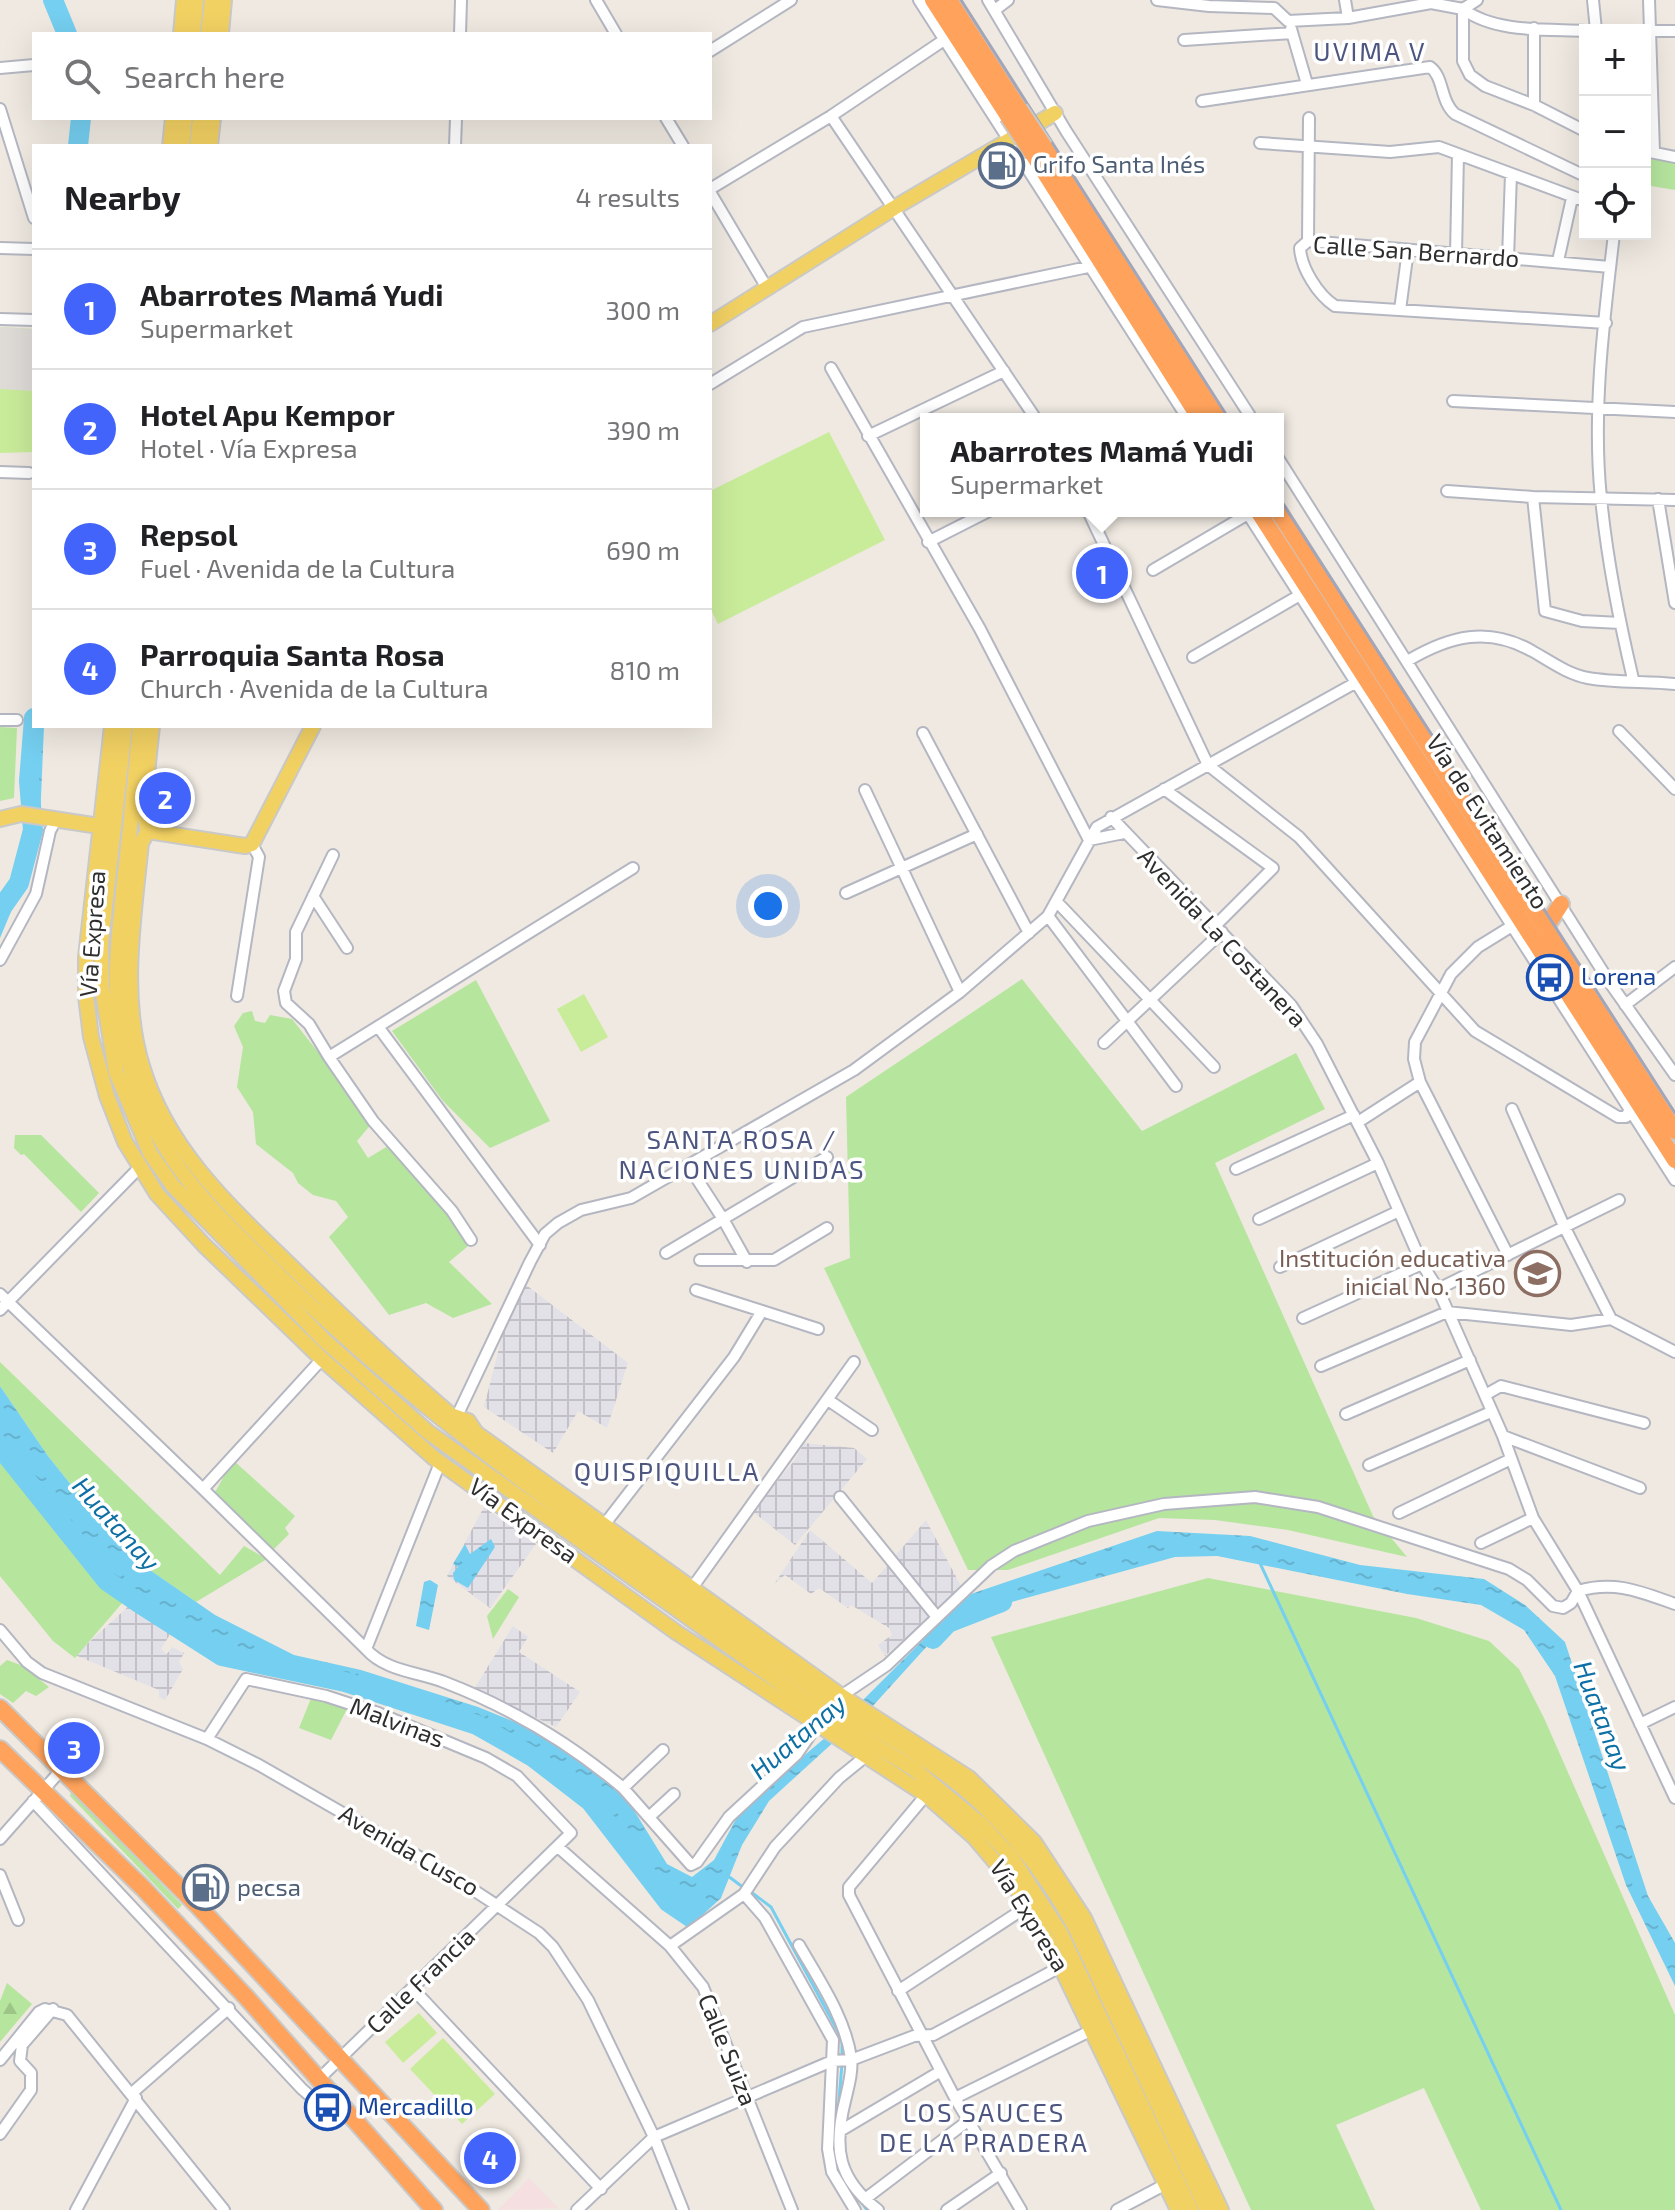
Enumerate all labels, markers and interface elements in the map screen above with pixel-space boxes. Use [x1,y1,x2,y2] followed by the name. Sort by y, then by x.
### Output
[1579,24,1651,240] map controls
[1579,24,1651,96] button: +
[32,32,712,120] search box
[1313,35,1427,66] district label: UVIMA V
[60,54,104,98] icon: search
[124,58,285,94] text: Search here
[1579,96,1651,168] button: −
[978,141,1026,189] fuel station icon: Grifo Santa Inés
[1033,149,1205,178] place label: Grifo Santa Inés
[1579,168,1651,240] button: locate
[64,176,181,217] text: Nearby
[575,181,680,212] text: 4 results
[1312,229,1520,272] street label: Calle San Bernardo
[140,276,444,312] text: Abarrotes Mamá Yudi
[84,294,96,325] text: 1
[606,294,680,325] text: 300 m
[140,312,293,343] text: Supermarket
[140,396,395,432] text: Hotel Apu Kempor
[920,413,1284,517] popup
[82,414,98,445] text: 2
[606,414,680,445] text: 390 m
[140,432,357,463] text: Hotel · Vía Expresa
[950,432,1254,468] text: Abarrotes Mamá Yudi
[950,468,1103,499] text: Supermarket
[140,516,238,552] text: Repsol
[83,534,97,565] text: 3
[606,534,680,565] text: 690 m
[1076,543,1128,603] pin: 1
[140,552,455,583] text: Fuel · Avenida de la Cultura
[140,636,445,672] text: Parroquia Santa Rosa
[82,654,98,685] text: 4
[610,654,680,685] text: 810 m
[140,672,489,703] text: Church · Avenida de la Cultura
[1421,729,1555,914] street label: Vía de Evitamiento
[139,768,191,828] pin: 2
[1133,841,1314,1033] street label: Avenida La Costanera
[73,870,110,998] street label: Vía Expresa
[748,886,788,926] your location
[1526,953,1574,1001] bus stop icon: Lorena
[1581,961,1656,990] place label: Lorena
[618,1123,866,1184] district label: SANTA ROSA / NACIONES UNIDAS
[1279,1243,1506,1300] place label: Institución educativa inicial No. 1360
[1513,1249,1561,1297] school or university icon: Institución educativa inicial No. 1360
[574,1455,760,1486] district label: QUISPIQUILLA
[66,1470,167,1577] water label: Huatanay
[464,1471,584,1569] street label: Vía Expresa
[1567,1656,1639,1775] water label: Huatanay
[743,1687,852,1786] water label: Huatanay
[346,1690,449,1753] street label: Malvinas
[48,1718,100,1778] pin: 3
[335,1798,485,1901] street label: Avenida Cusco
[984,1854,1076,1977] street label: Vía Expresa
[182,1864,230,1912] fuel station icon: pecsa
[237,1872,301,1901] place label: pecsa
[360,1921,480,2039] street label: Calle Francia
[693,1989,764,2110] street label: Calle Suiza
[303,2083,351,2131] bus stop icon: Mercadillo
[358,2091,474,2120] place label: Mercadillo
[879,2096,1089,2157] district label: LOS SAUCES DE LA PRADERA
[464,2128,516,2188] pin: 4

